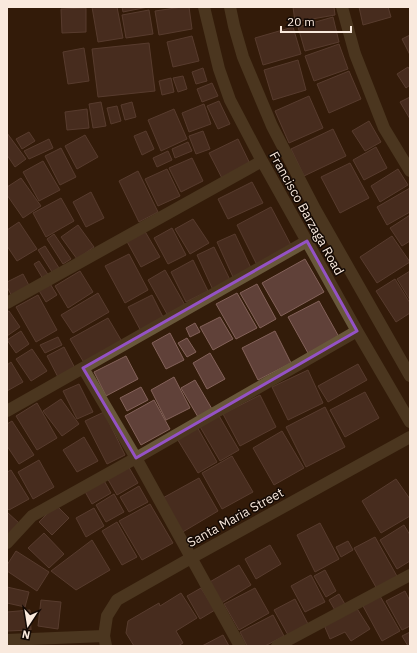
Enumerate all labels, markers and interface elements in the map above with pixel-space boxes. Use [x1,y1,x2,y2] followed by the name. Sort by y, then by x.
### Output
[281,8,351,34] scale bar
[287,14,315,29] text: 20 m
[265,148,348,278] street label: Francisco Barzaga Road
[184,484,286,551] street label: Santa Maria Street
[8,605,48,645] north arrow
[21,627,31,642] text: N

